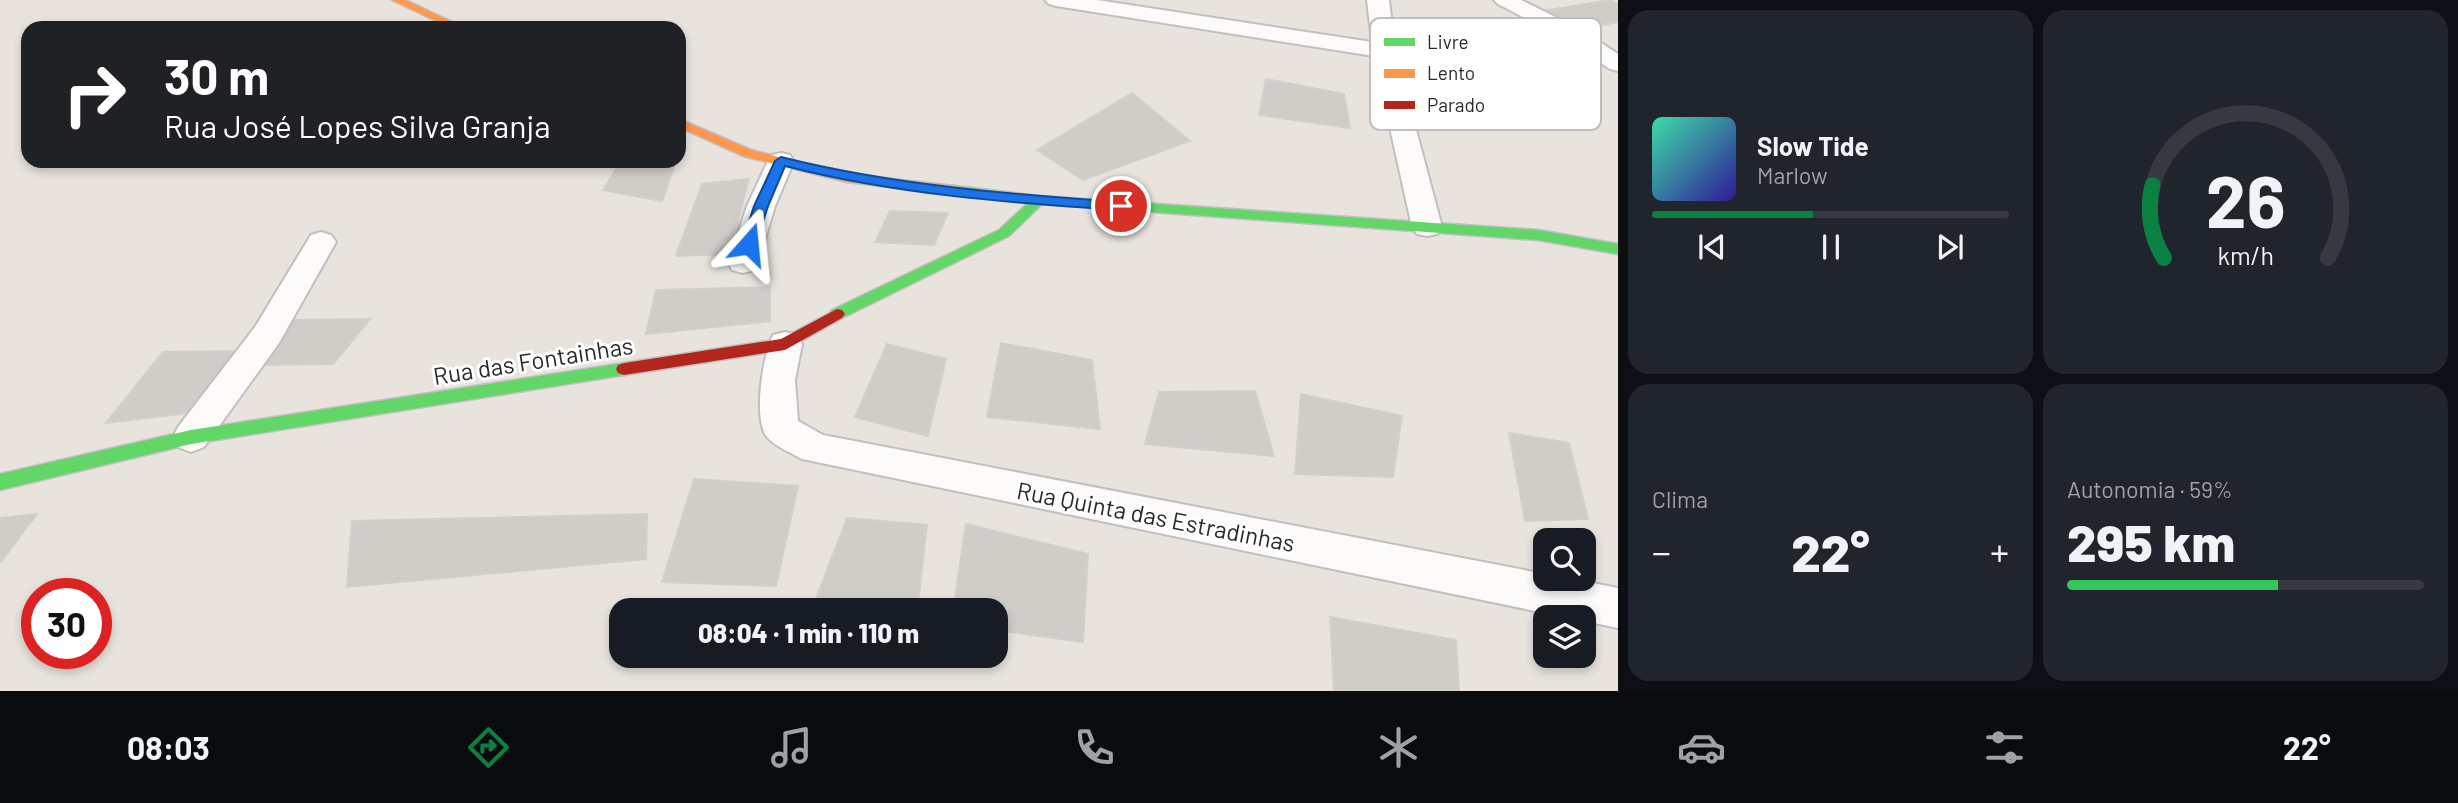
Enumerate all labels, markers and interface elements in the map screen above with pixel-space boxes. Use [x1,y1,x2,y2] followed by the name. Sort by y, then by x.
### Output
[1370,18,1601,130] legend
[1427,30,1469,53] text: Livre
[164,46,269,105] text: 30 m
[49,49,140,140] icon: right
[1427,61,1475,84] text: Lento
[1427,93,1485,116] text: Parado
[164,106,551,144] text: Rua José Lopes Silva Granja
[1757,130,1869,161] text: Slow Tide
[2206,155,2285,243] text: 26
[1757,161,1828,189] text: Marlow
[1091,176,1151,236] pin
[1102,187,1140,225] icon: arrive
[712,207,786,281] position arrow
[1693,228,1731,266] icon: previous
[1812,228,1850,266] icon: pause
[1931,228,1969,266] icon: next
[2217,240,2274,270] text: km/h
[431,330,635,390] street label: Rua das Fontainhas
[1015,475,1297,557] street label: Rua Quinta das Estradinhas
[2067,475,2233,503] text: Autonomia · 59%
[1652,485,1708,513] text: Clima
[2067,510,2235,572] text: 295 km
[1791,520,1870,582] text: 22°
[1533,528,1596,668] map controls
[1533,528,1596,591] button: search
[1652,528,1671,574] text: −
[1990,528,2009,574] text: +
[21,578,112,669] speed limit sign: 30
[1533,605,1596,668] button: layers
[698,617,919,648] text: 08:04 · 1 min · 110 m
[464,723,513,772] icon: directions
[767,723,816,772] icon: music
[1070,723,1119,772] icon: phone
[1374,723,1423,772] icon: climate
[1677,723,1726,772] icon: car
[1980,723,2029,772] icon: filters
[127,728,210,766] text: 08:03
[2283,728,2331,766] text: 22°

